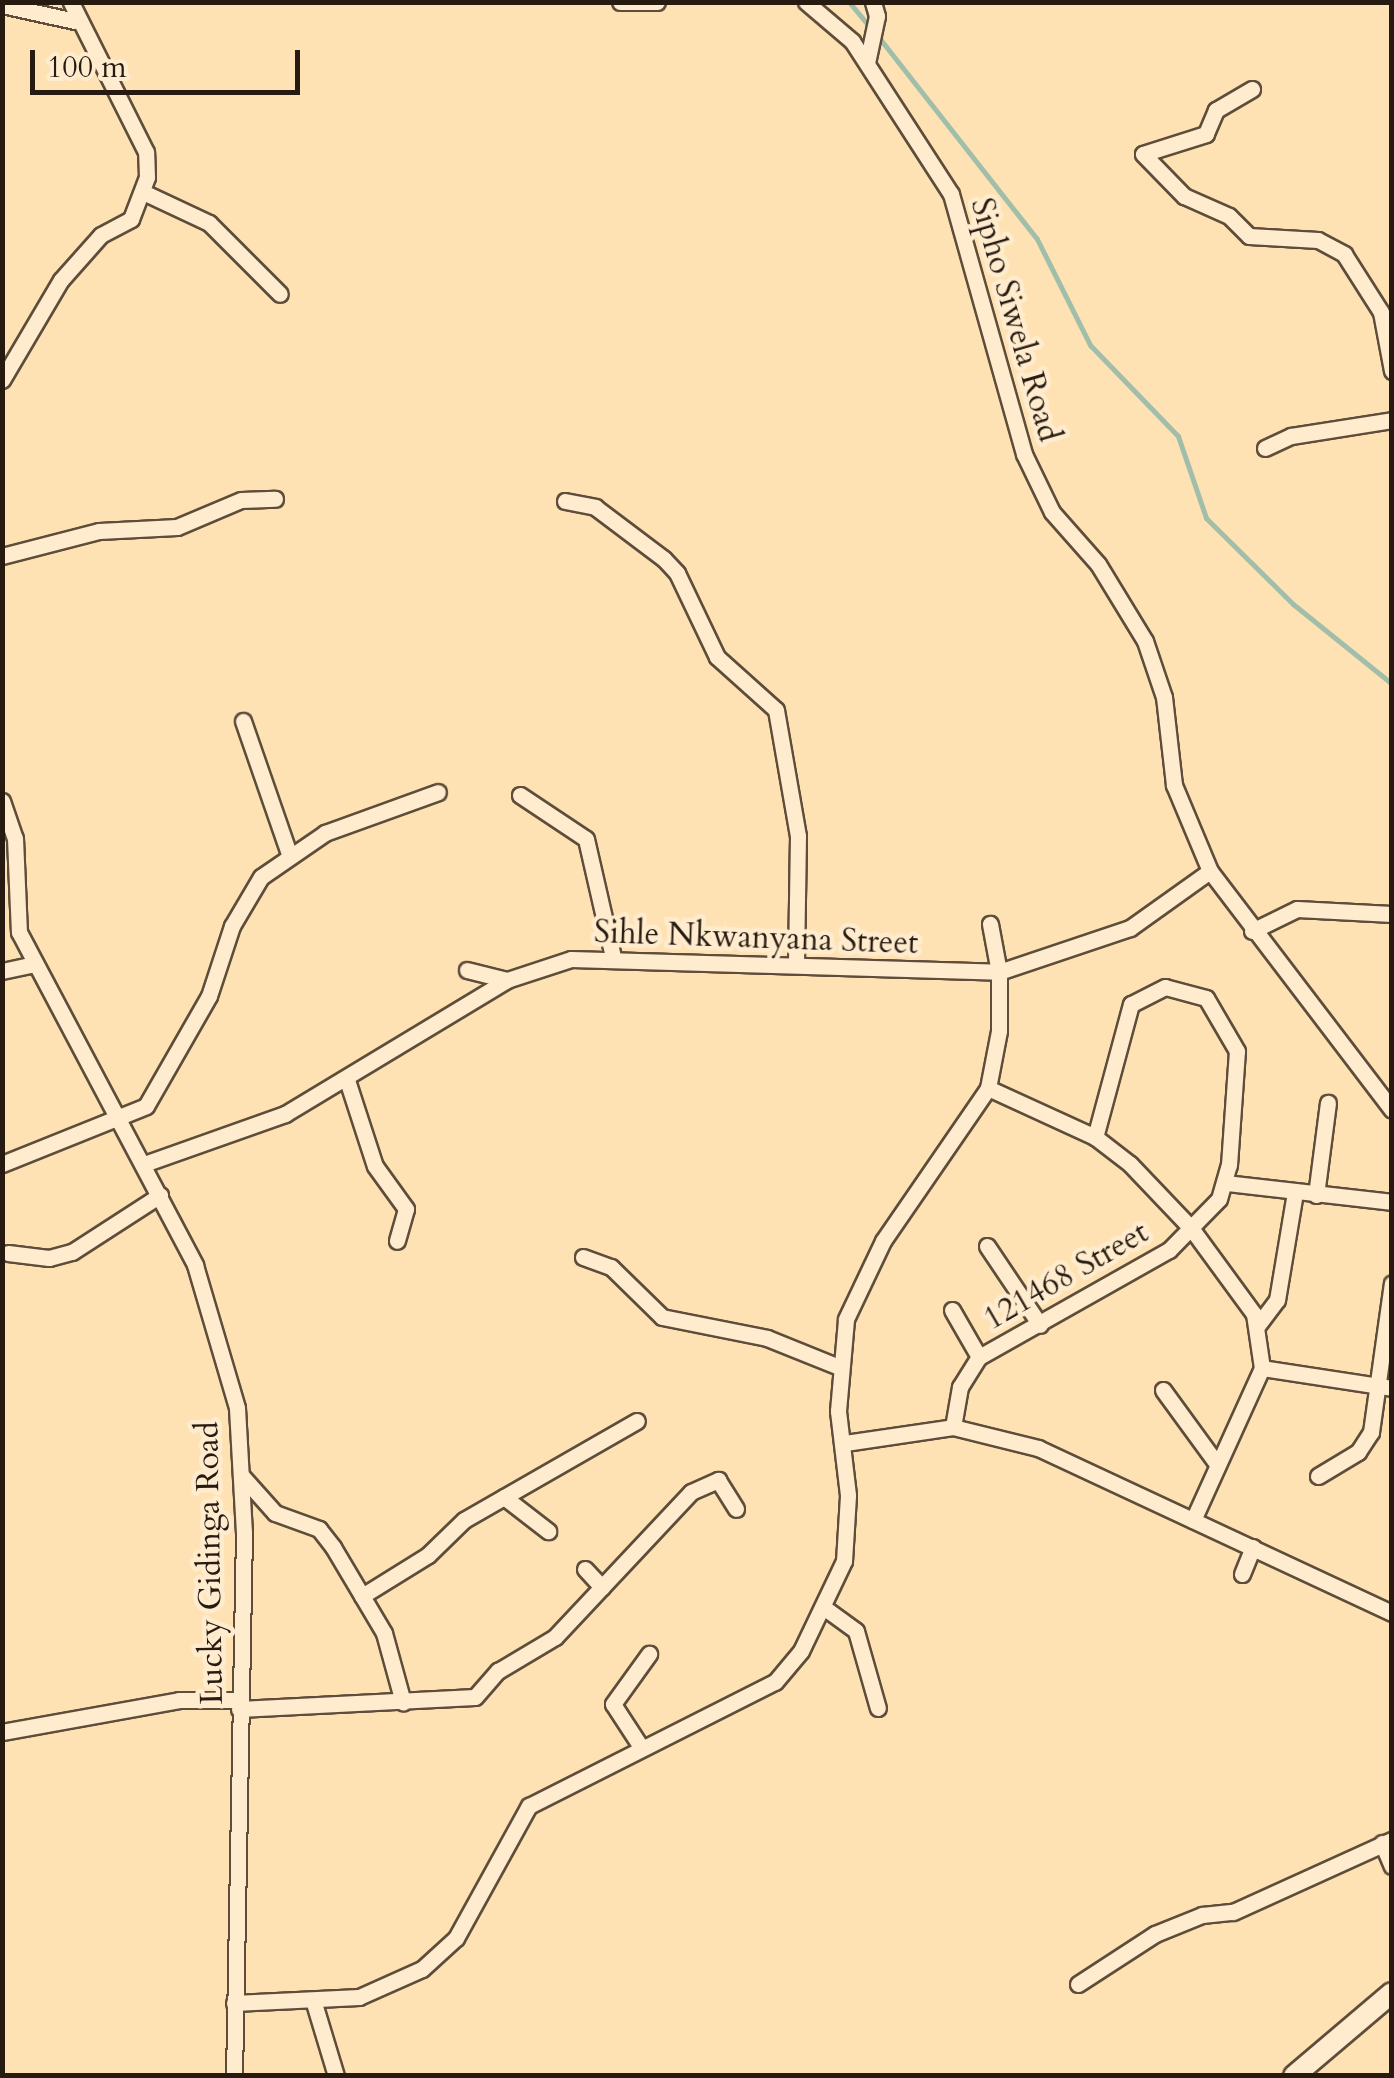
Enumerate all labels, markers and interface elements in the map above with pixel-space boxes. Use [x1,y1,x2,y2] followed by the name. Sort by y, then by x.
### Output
[35,30,305,92] scale bar
[47,47,127,88] text: 100 m
[962,194,1068,446] street label: Sipho Siwela Road
[593,913,919,963] street label: Sihle Nkwanyana Street
[977,1213,1155,1339] street label: 121468 Street
[188,1421,232,1705] street label: Lucky Gidinga Road

